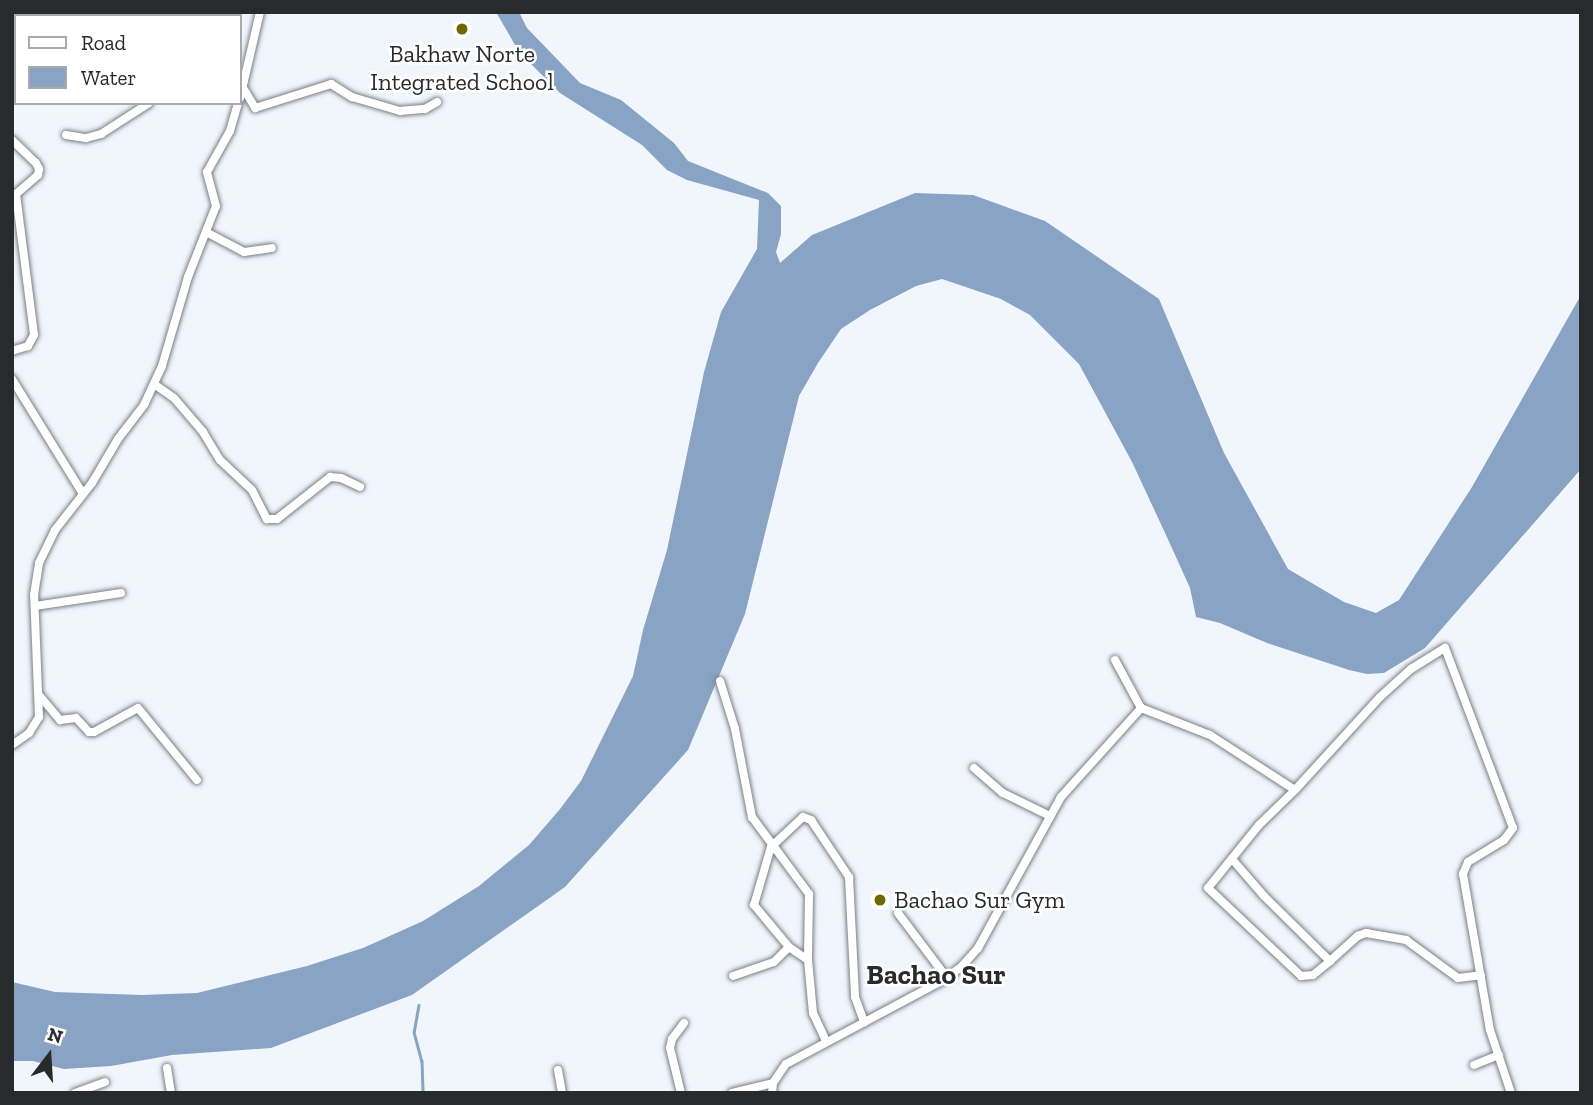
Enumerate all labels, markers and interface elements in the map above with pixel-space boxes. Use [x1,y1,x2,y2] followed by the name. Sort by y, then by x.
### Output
[14,14,242,105] legend
[454,21,470,37] marker: Bakhaw Norte Integrated School
[81,30,126,55] text: Road
[370,40,554,96] place label: Bakhaw Norte Integrated School
[81,65,136,90] text: Water
[894,886,1065,914] place label: Bachao Sur Gym
[872,892,888,908] marker: Bachao Sur Gym
[866,958,1006,992] district label: Bachao Sur
[14,1021,84,1091] north arrow
[45,1022,66,1049] text: N

